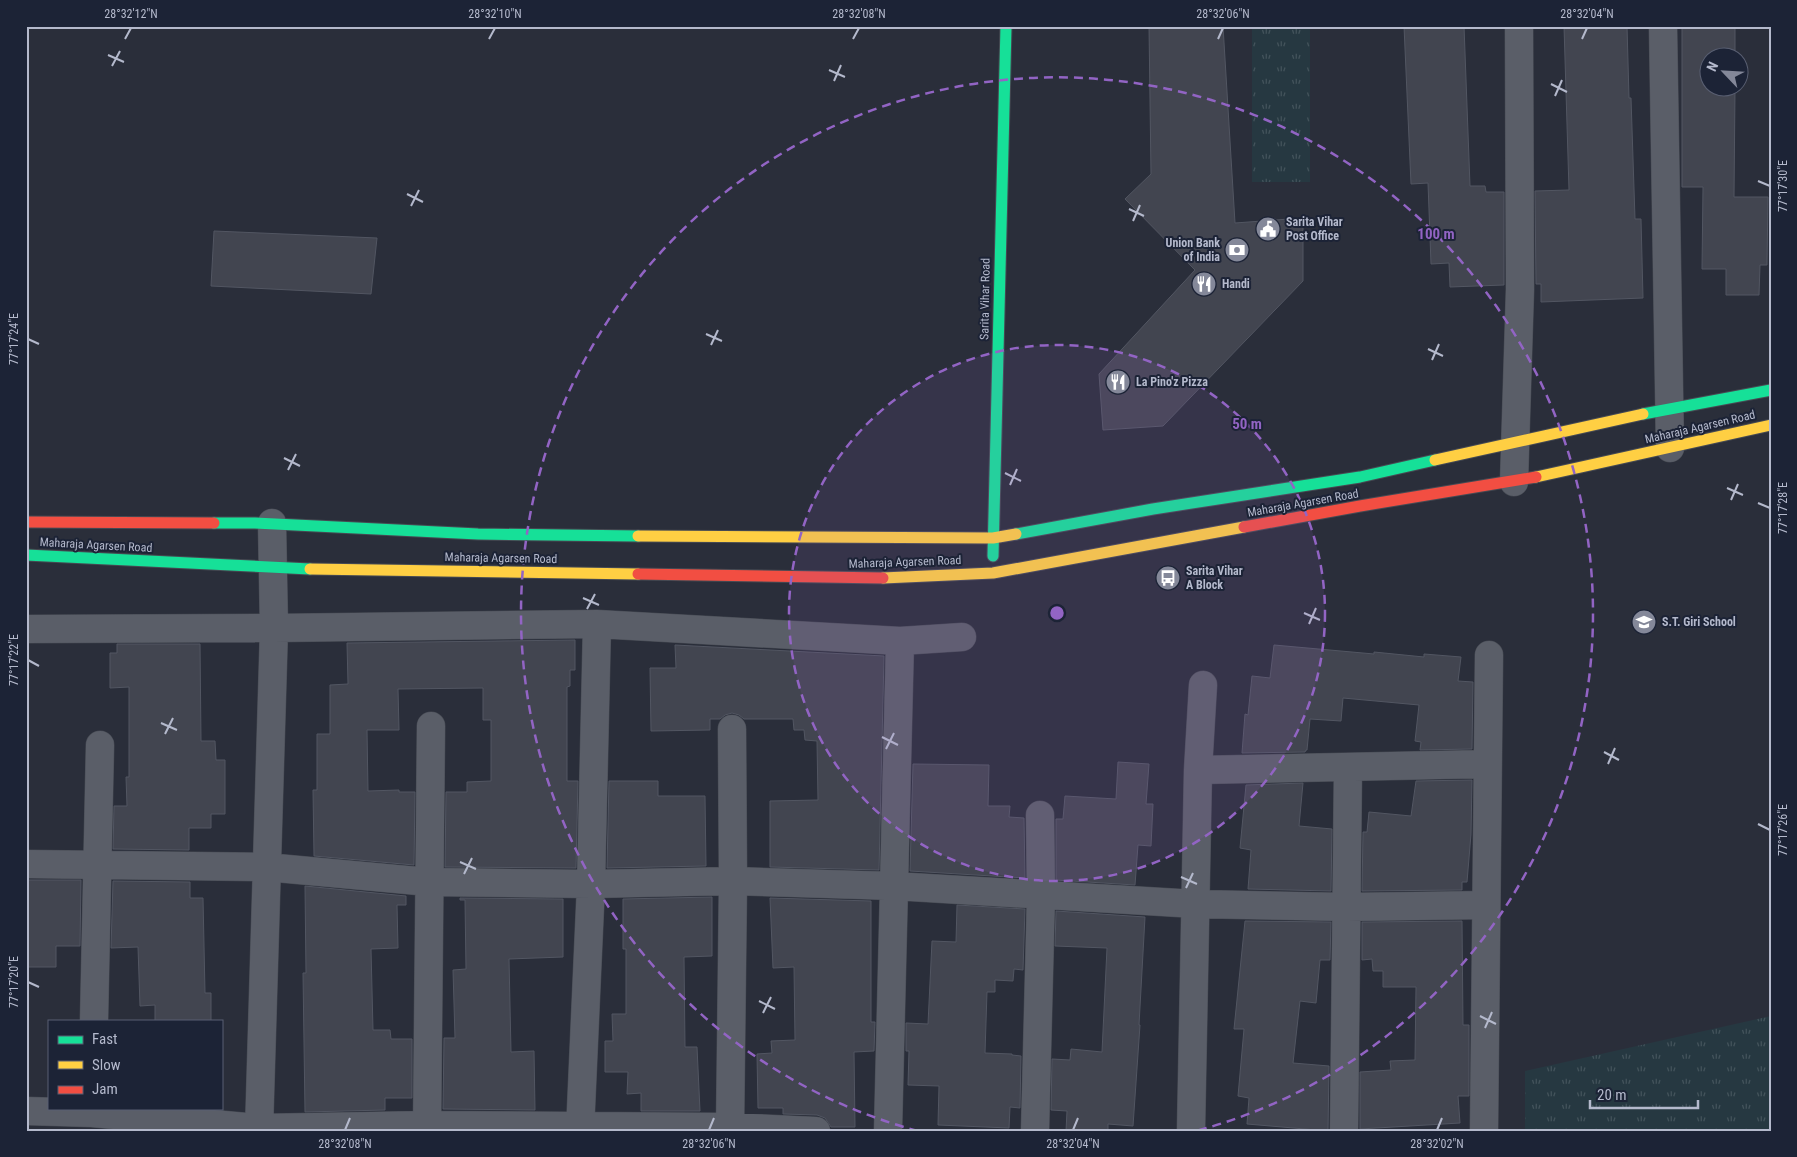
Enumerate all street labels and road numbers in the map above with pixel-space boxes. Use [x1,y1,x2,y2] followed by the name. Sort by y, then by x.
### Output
[977,258,993,340] street label: Sarita Vihar Road
[1644,407,1757,446] street label: Maharaja Agarsen Road
[1246,486,1360,520] street label: Maharaja Agarsen Road
[39,535,153,555] street label: Maharaja Agarsen Road
[445,550,558,566] street label: Maharaja Agarsen Road
[848,553,962,571] street label: Maharaja Agarsen Road

